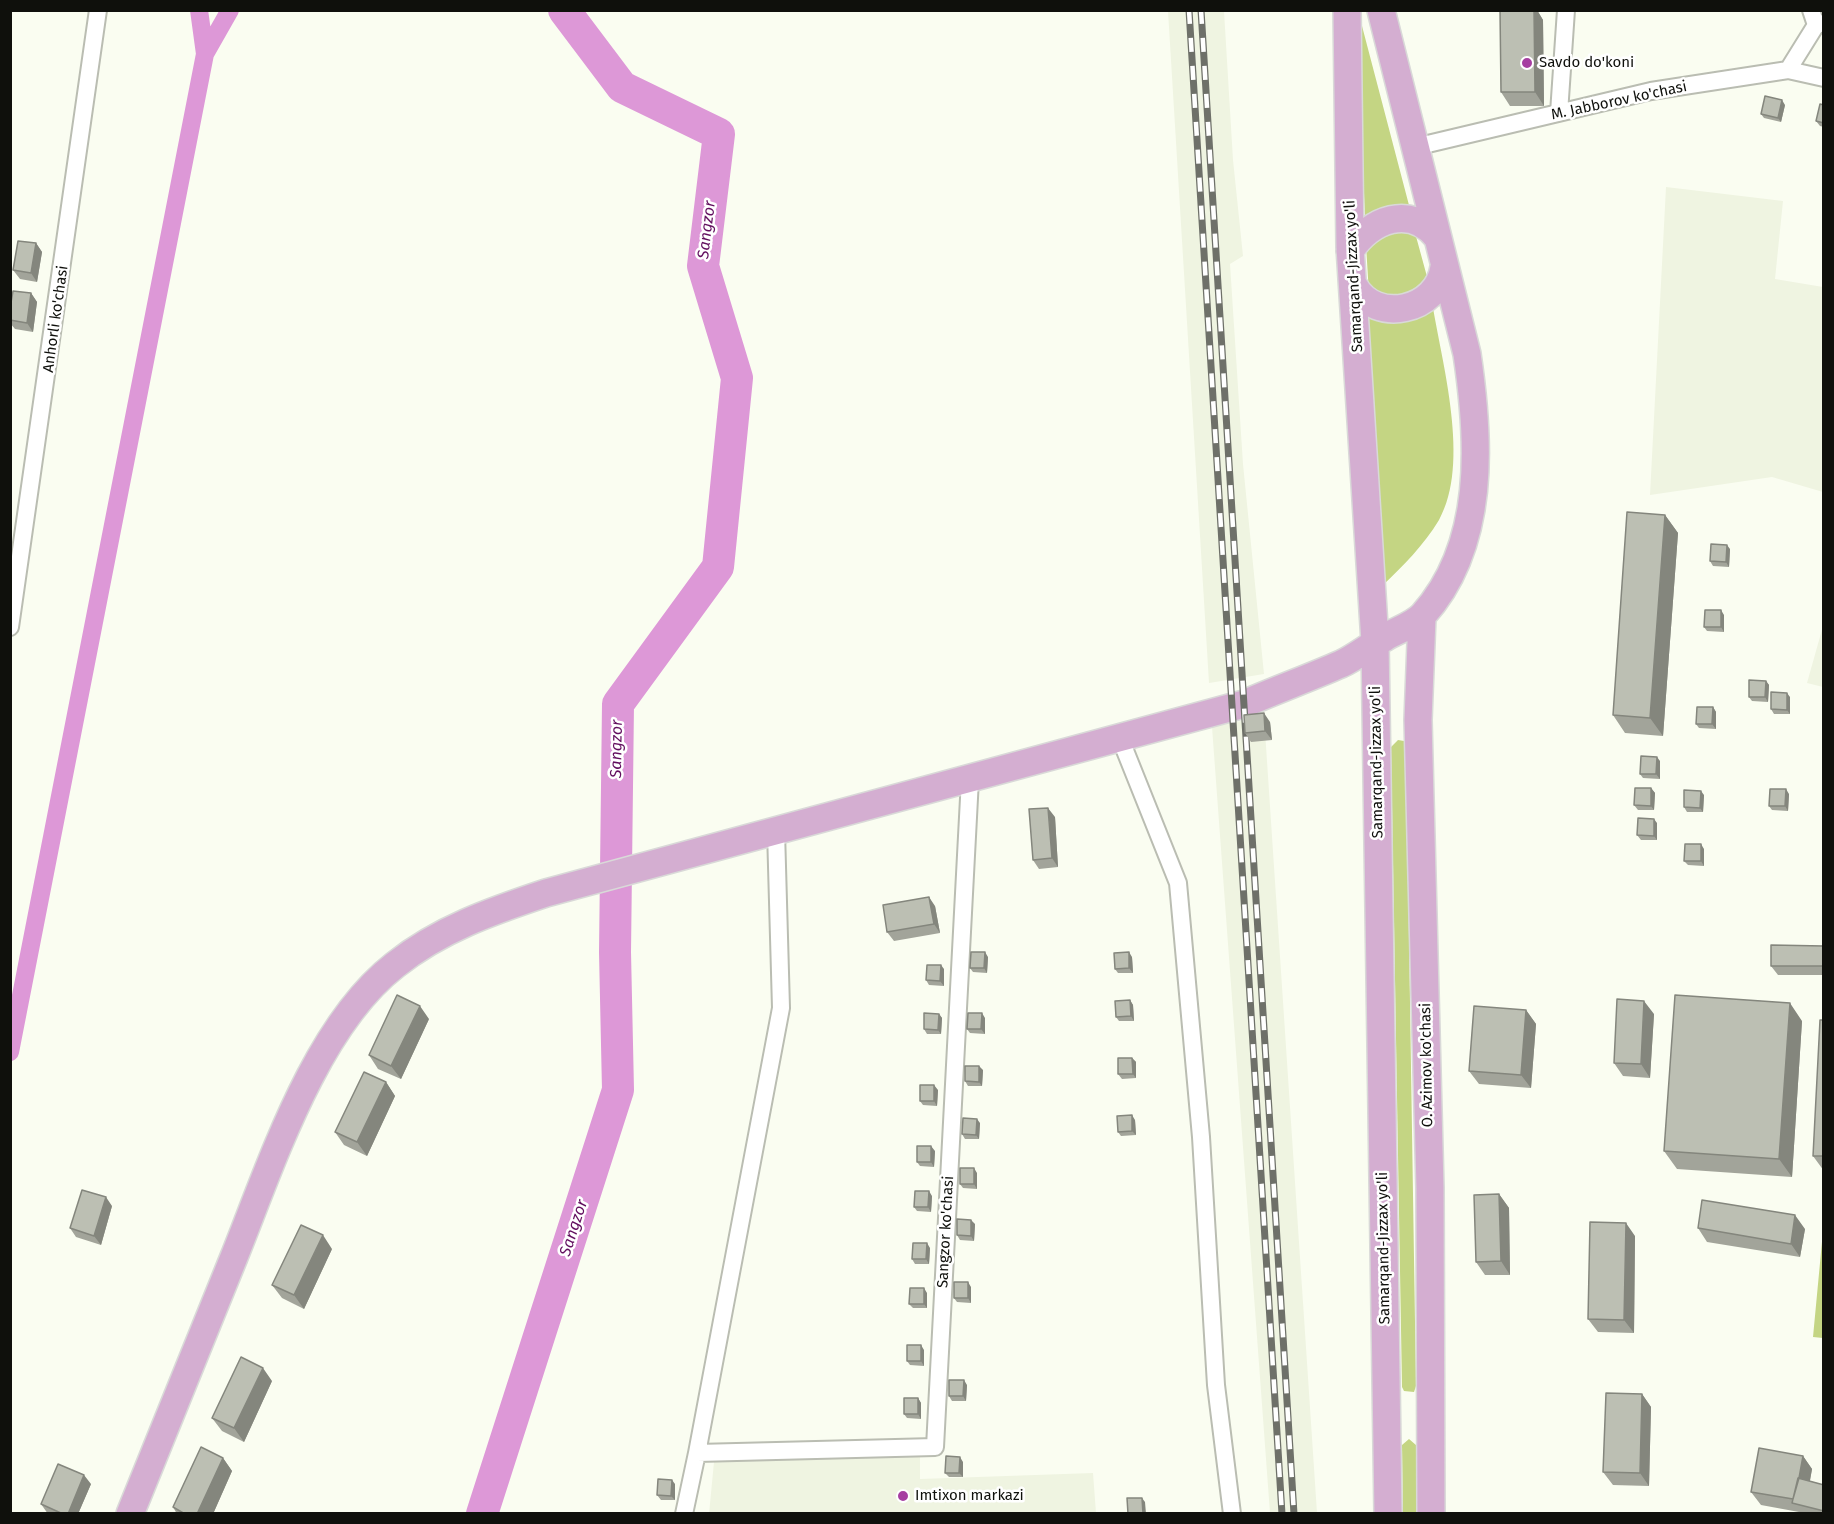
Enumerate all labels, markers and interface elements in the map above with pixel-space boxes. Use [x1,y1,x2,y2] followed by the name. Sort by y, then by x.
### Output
[1539,54,1634,72] place label: Savdo do'koni
[1520,56,1534,70] marker: Savdo do'koni
[1549,78,1689,124] street label: M. Jabborov ko'chasi
[1341,199,1367,353] street label: Samarqand-Jizzax yo'li
[694,200,720,260] water label: Sangzor
[40,264,72,374] street label: Anhorli ko'chasi
[1367,686,1387,838] street label: Samarqand-Jizzax yo'li
[607,720,627,778] water label: Sangzor
[1417,1003,1437,1127] street label: O. Azimov ko'chasi
[1374,1172,1394,1324] street label: Samarqand-Jizzax yo'li
[934,1175,958,1289] street label: Sangzor ko'chasi
[556,1197,592,1259] water label: Sangzor
[915,1487,1024,1505] place label: Imtixon markazi
[896,1489,910,1503] marker: Imtixon markazi

